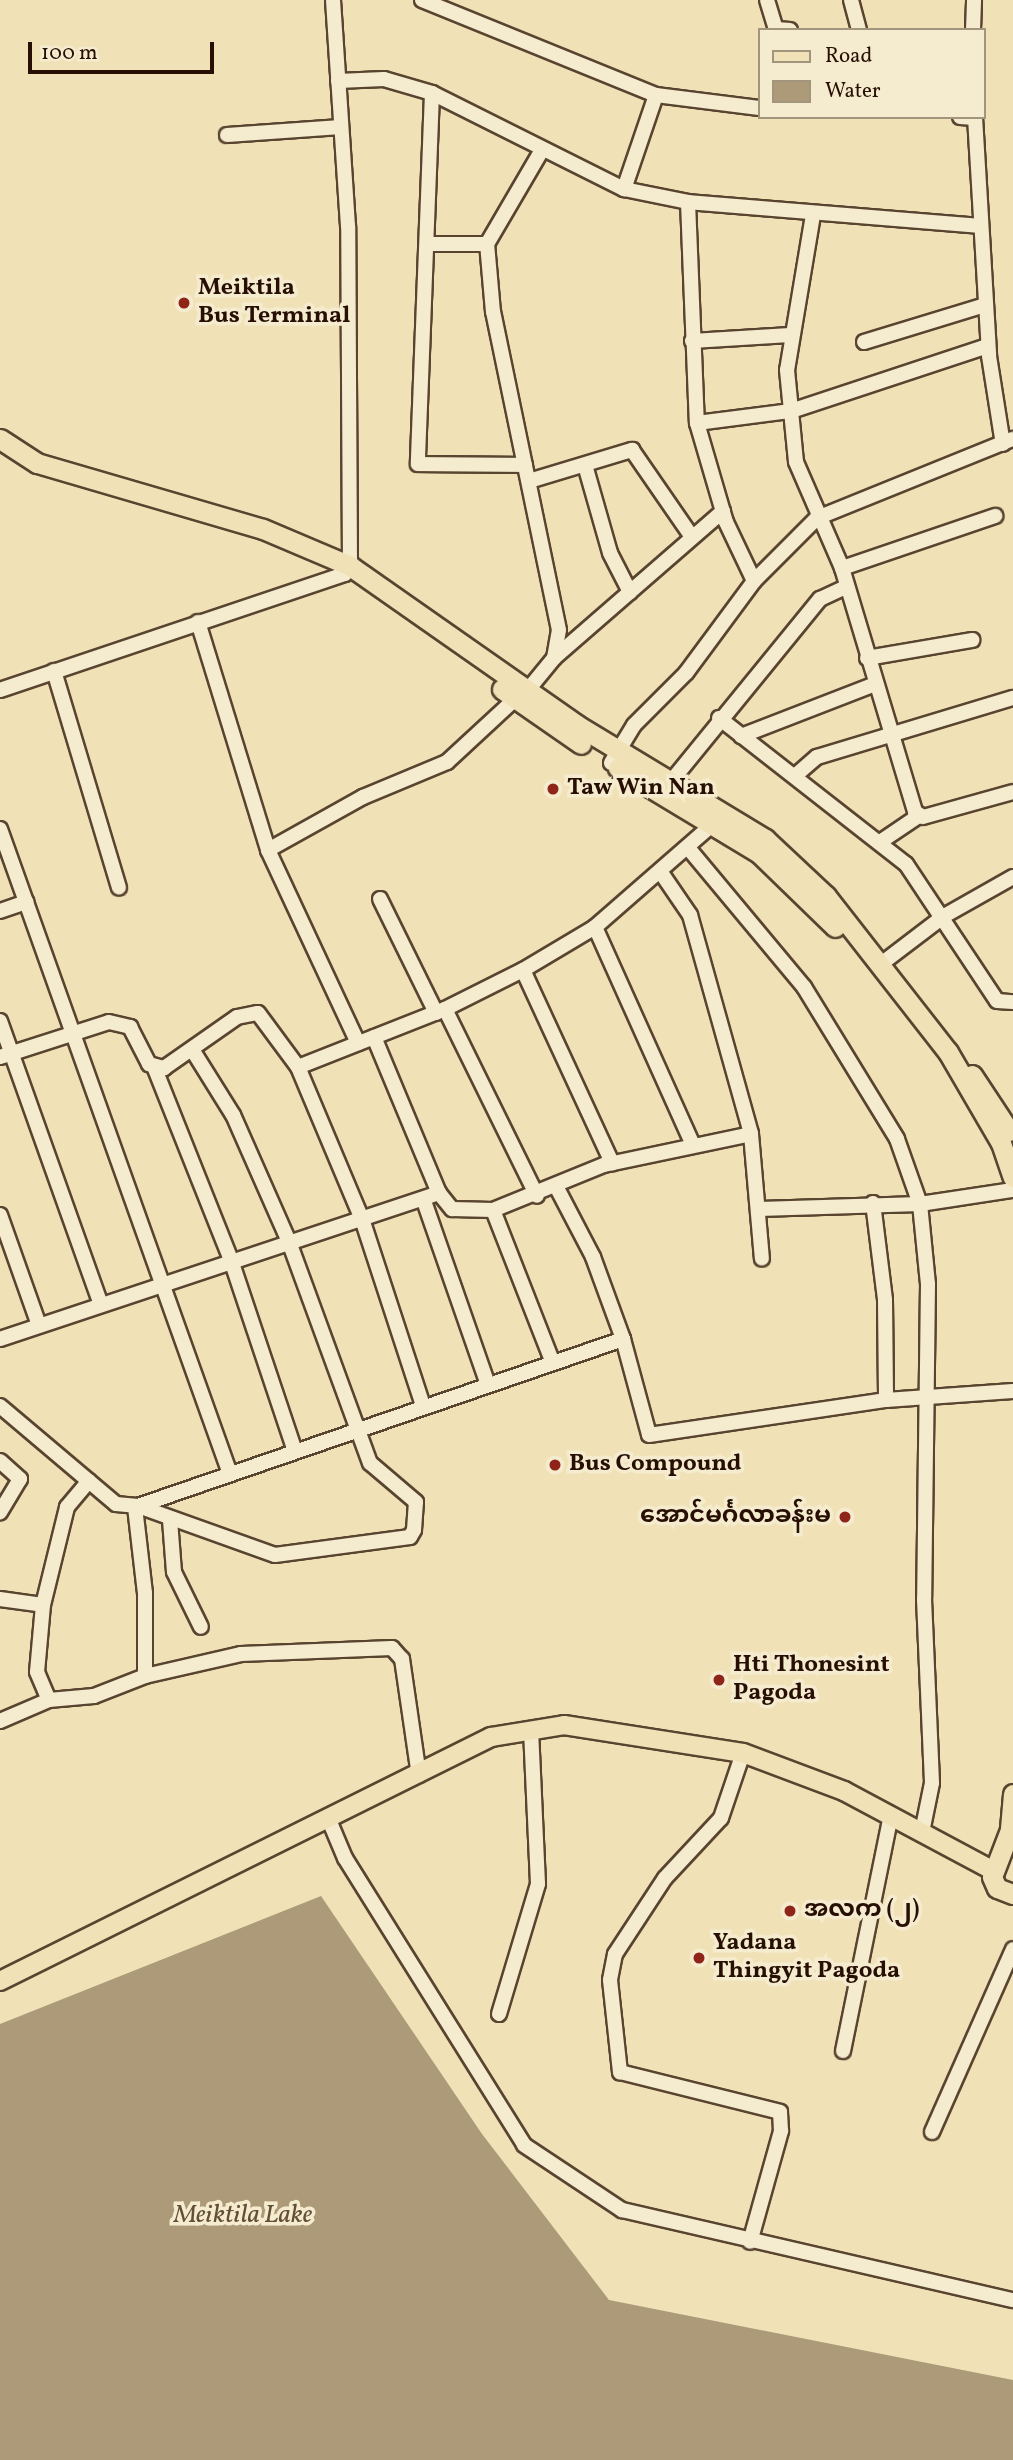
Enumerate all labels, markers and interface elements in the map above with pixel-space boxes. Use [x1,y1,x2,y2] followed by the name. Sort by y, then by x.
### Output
[32,28,217,72] scale bar
[758,28,985,119] legend
[41,39,98,68] text: 100 m
[825,42,872,71] text: Road
[825,77,881,106] text: Water
[198,275,351,331] place label: Meiktila Bus Terminal
[176,295,192,311] marker: Meiktila Bus Terminal
[567,775,716,803] place label: Taw Win Nan
[545,781,561,797] marker: Taw Win Nan
[569,1451,741,1479] place label: Bus Compound
[547,1457,563,1473] marker: Bus Compound
[640,1503,831,1531] place label: အောင်မင်္ဂလာခန်းမ
[837,1509,853,1525] marker: အောင်မင်္ဂလာခန်းမ
[733,1652,890,1708] place label: Hti Thonesint Pagoda
[711,1672,727,1688] marker: Hti Thonesint Pagoda
[804,1897,919,1925] place label: အလက (၂)
[782,1903,798,1919] marker: အလက (၂)
[713,1930,900,1986] place label: Yadana Thingyit Pagoda
[691,1950,707,1966] marker: Yadana Thingyit Pagoda
[174,2200,312,2232] water label: Meiktila Lake

